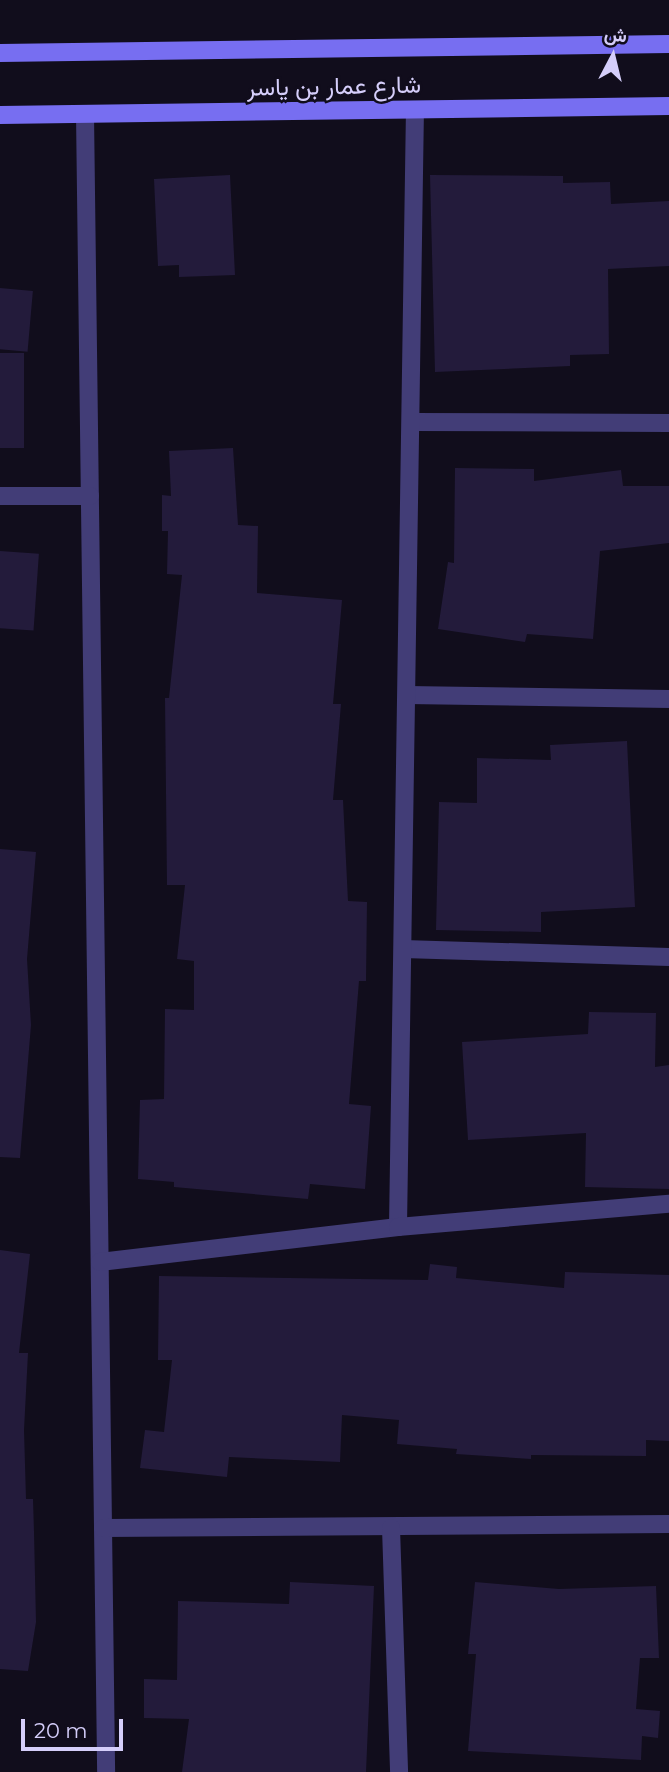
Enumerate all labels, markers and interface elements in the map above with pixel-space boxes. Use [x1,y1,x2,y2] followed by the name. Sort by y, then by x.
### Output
[578,21,648,91] north arrow
[603,22,628,47] text: ش
[247,70,421,102] street label: شارع عمار بن ياسر
[24,1706,126,1750] scale bar
[34,1718,88,1743] text: 20 m

